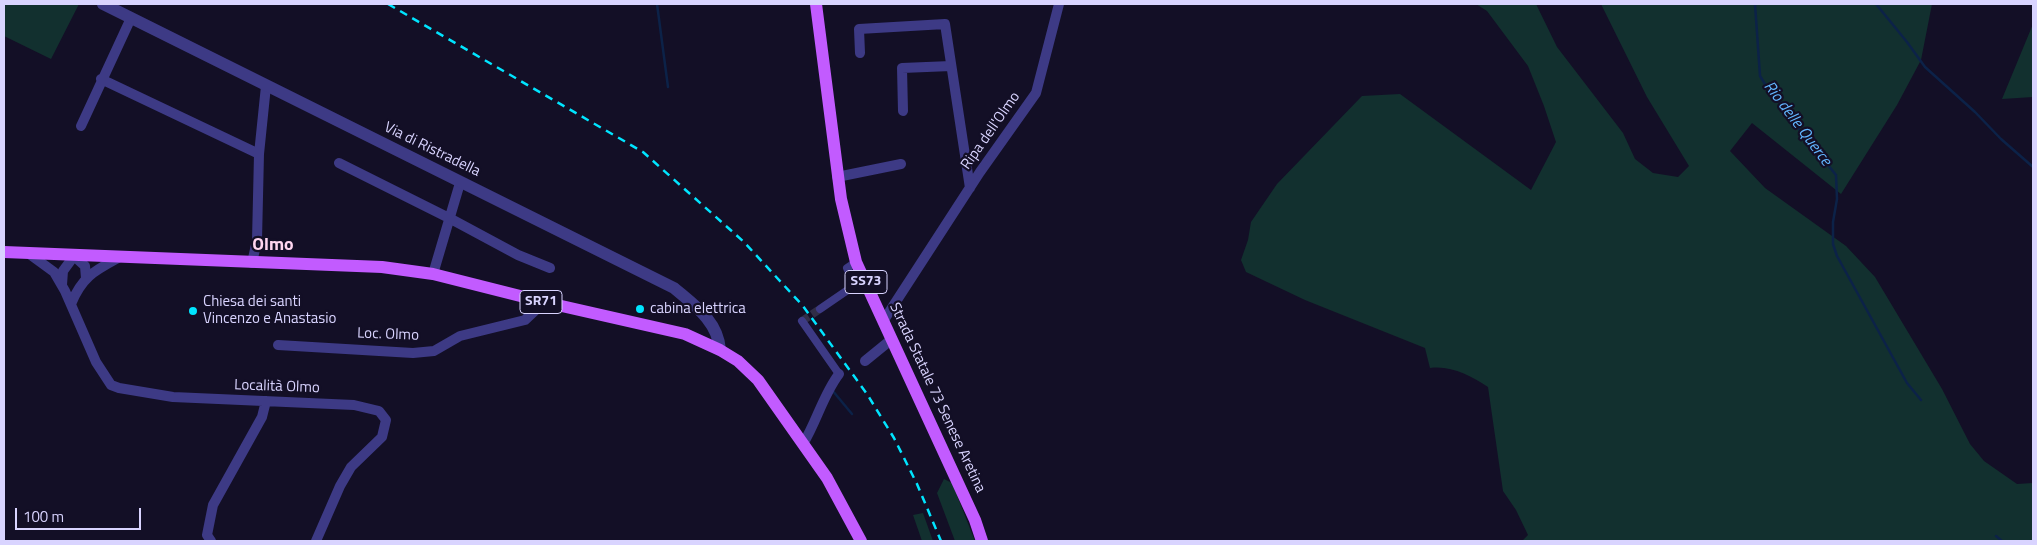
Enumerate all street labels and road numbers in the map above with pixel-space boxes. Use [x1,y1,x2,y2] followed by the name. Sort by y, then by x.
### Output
[958,89,1024,173] street label: Ripa dell'Olmo
[381,119,483,181] street label: Via di Ristradella
[845,270,887,294] road number: SS73
[520,290,562,314] road number: SR71
[885,300,989,496] street label: Strada Statale 73 Senese Aretina
[357,325,419,345] street label: Loc. Olmo
[234,377,320,397] street label: Località Olmo

